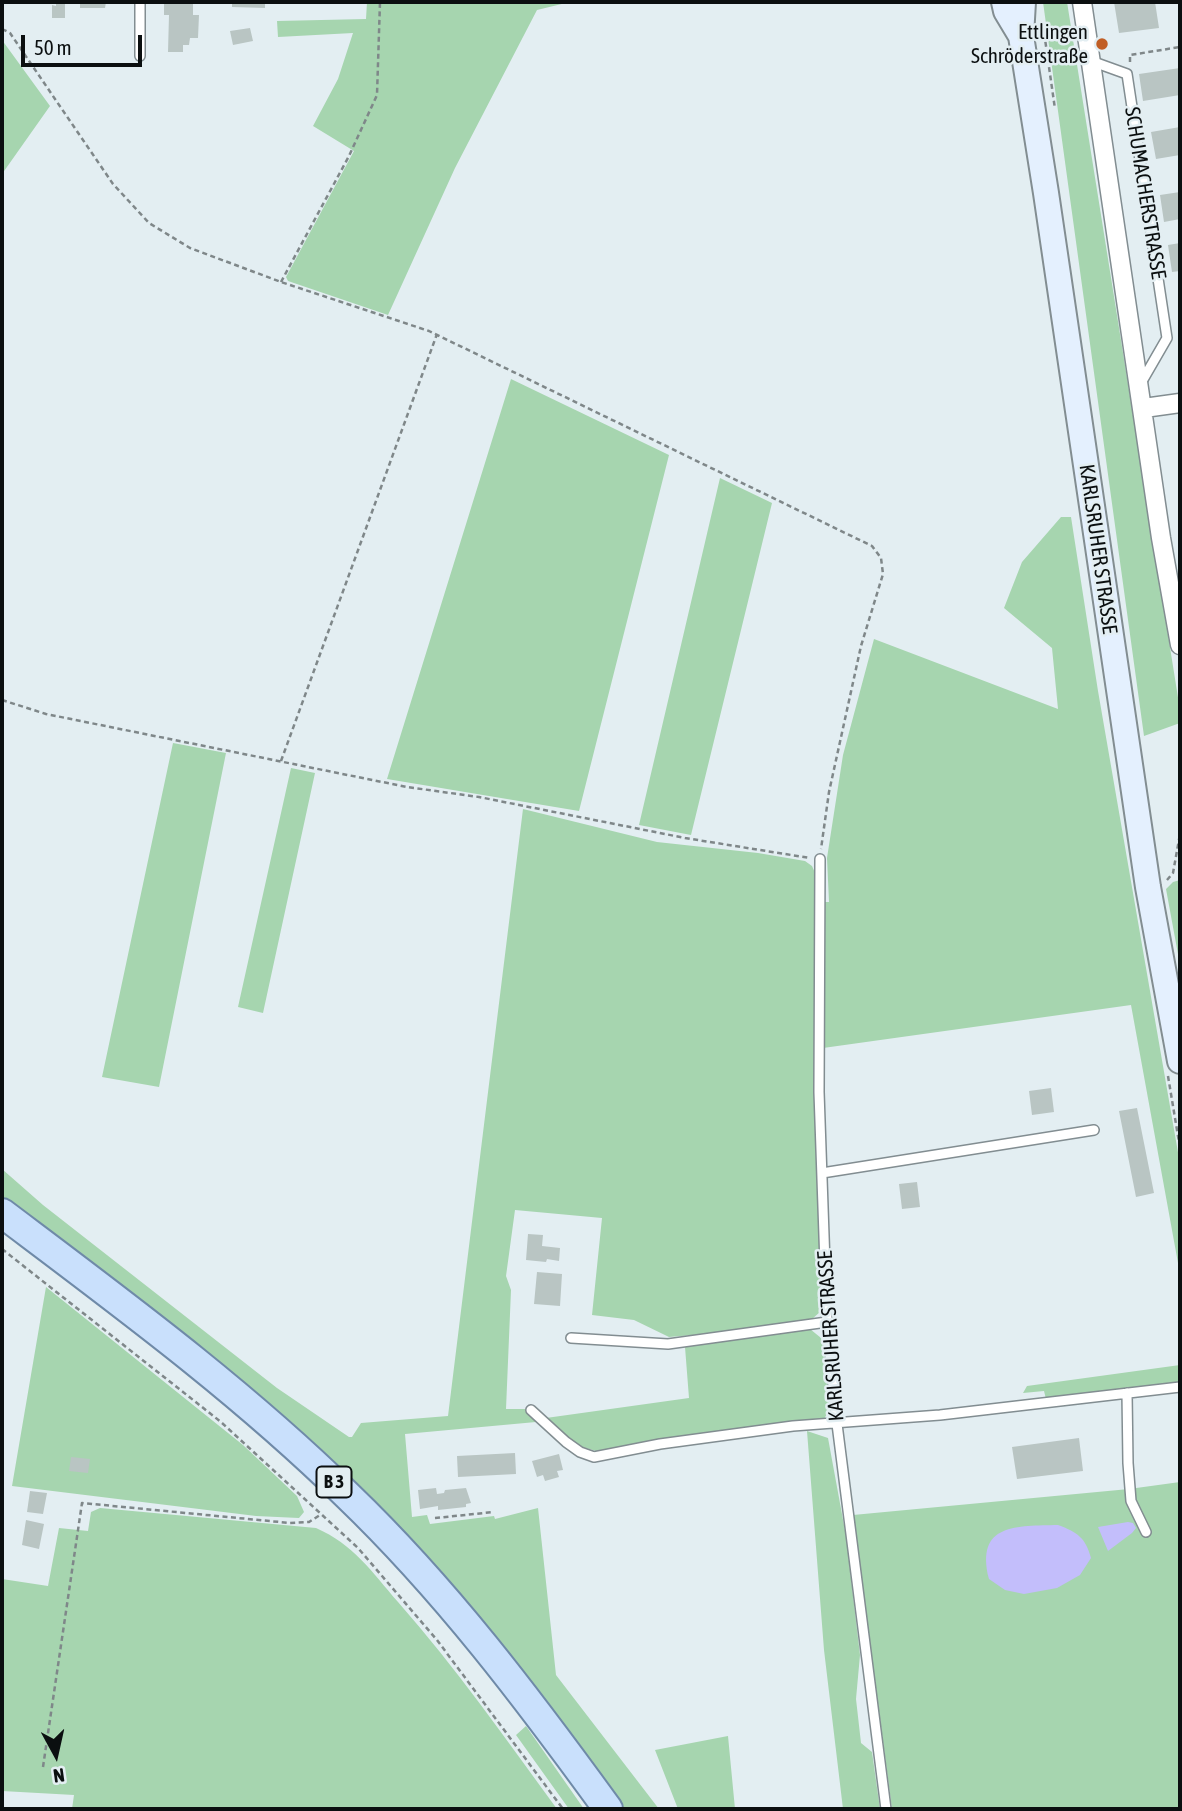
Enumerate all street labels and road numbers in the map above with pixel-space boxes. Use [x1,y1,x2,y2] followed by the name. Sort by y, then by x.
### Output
[1119,105,1171,281] street label: SCHUMACHERSTRASSE
[1074,463,1122,635] street label: KARLSRUHER STRASSE
[812,1250,850,1422] street label: KARLSRUHER STRASSE
[316,1466,352,1498] road number: B 3

